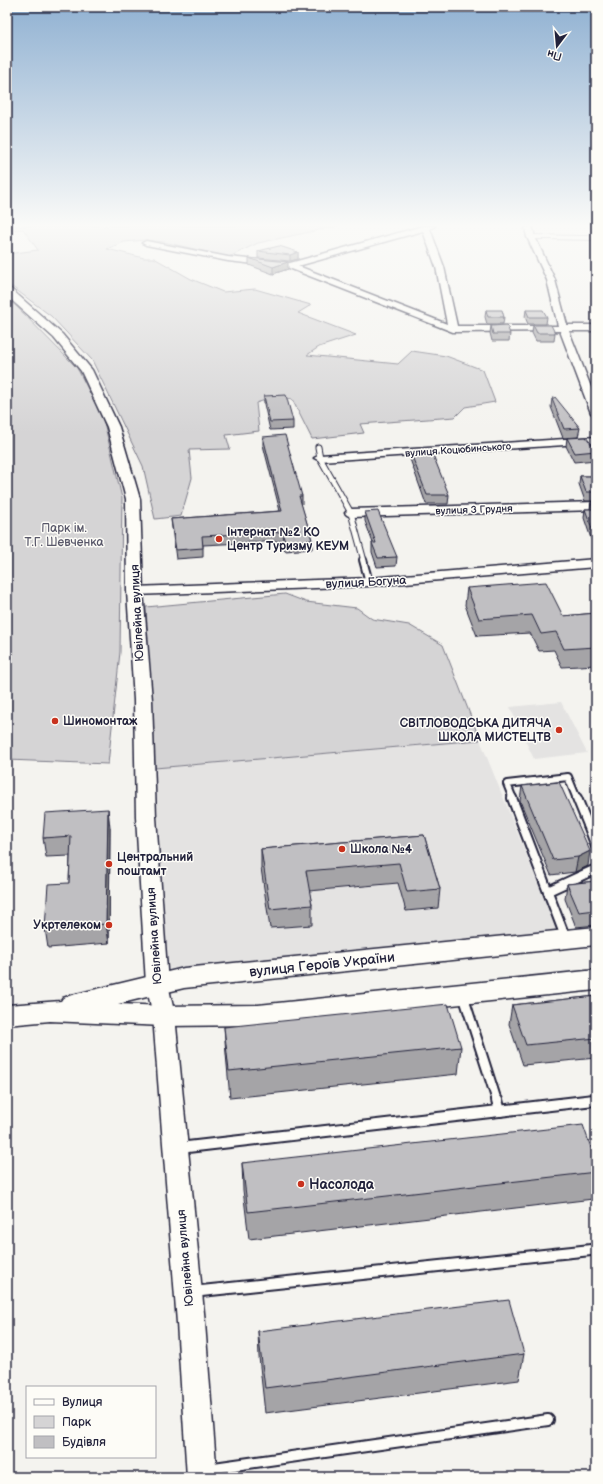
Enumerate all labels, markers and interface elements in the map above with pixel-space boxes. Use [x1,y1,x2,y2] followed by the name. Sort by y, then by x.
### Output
[537,26,577,66] north arrow
[546,47,563,63] text: Пн
[405,440,511,460] street label: вулиця Коцюбинського
[435,503,513,517] street label: вулиця 3 Грудня
[24,521,104,550] park label: Парк ім. Т.Г. Шевченка
[227,525,349,554] place label: Інтернат №2 КО Центр Туризму КЕУМ
[214,534,224,544] marker: Інтернат №2 КО Центр Туризму КЕУМ
[127,564,148,662] street label: Ювілейна вулиця
[325,573,407,592] street label: вулиця Богуна
[63,714,138,729] place label: Шиномонтаж
[50,716,60,726] marker: Шиномонтаж
[400,716,551,745] place label: СВІТЛОВОДСЬКА ДИТЯЧА ШКОЛА МИСТЕЦТВ
[554,725,564,735] marker: СВІТЛОВОДСЬКА ДИТЯЧА ШКОЛА МИСТЕЦТВ
[350,842,412,857] place label: Школа №4
[337,844,347,854] marker: Школа №4
[117,850,193,879] place label: Центральний поштамт
[104,859,114,869] marker: Центральний поштамт
[144,886,165,985] street label: Ювілейна вулиця
[33,918,101,933] place label: Укртелеком
[104,920,114,930] marker: Укртелеком
[248,948,396,981] street label: вулиця Героїв України
[309,1176,375,1193] place label: Насолода
[296,1179,306,1189] marker: Насолода
[174,1208,197,1307] street label: Ювілейна вулиця
[26,1386,156,1458] legend
[62,1395,103,1410] text: Вулиця
[62,1415,92,1430] text: Парк
[62,1435,106,1450] text: Будівля

